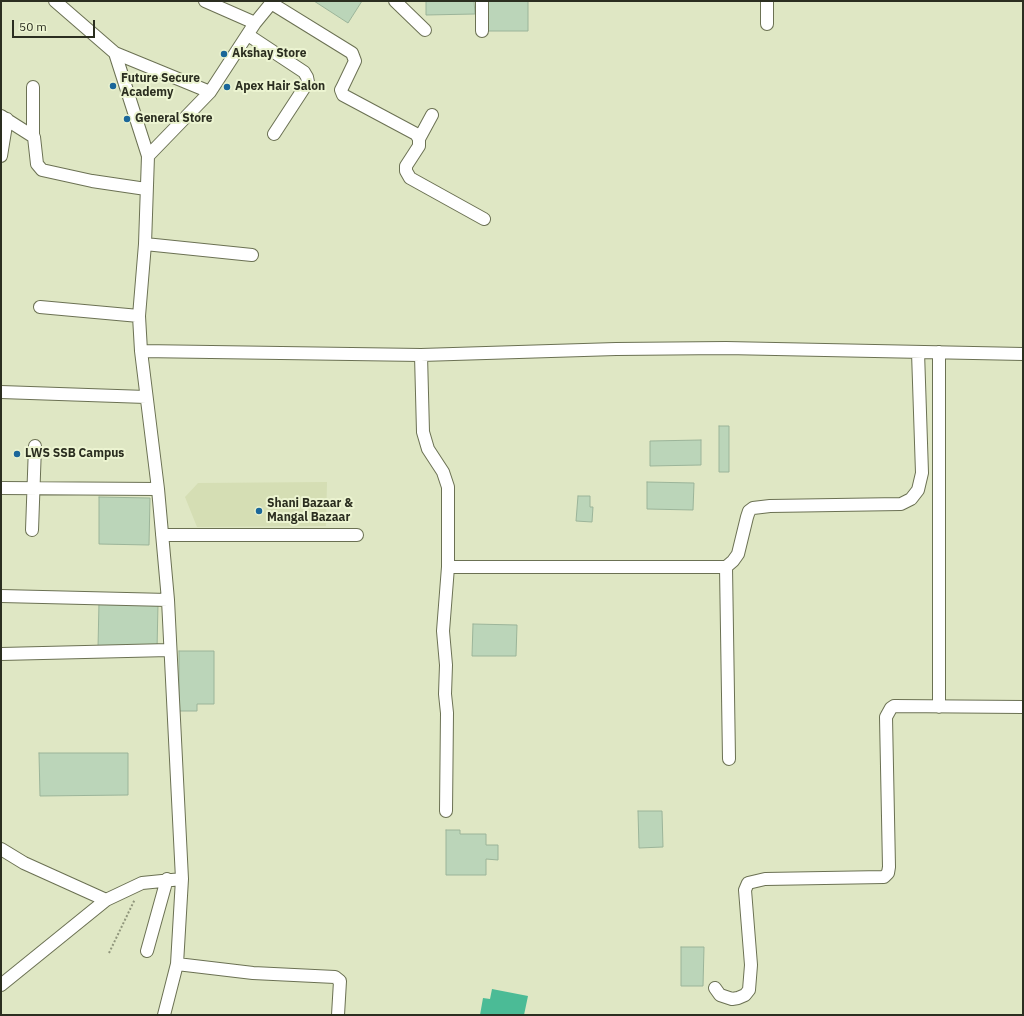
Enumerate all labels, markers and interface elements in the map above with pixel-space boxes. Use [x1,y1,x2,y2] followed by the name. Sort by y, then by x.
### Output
[14,12,97,38] scale bar
[19,19,47,34] text: 50 m
[232,47,306,61] place label: Akshay Store
[219,49,229,59] marker: Akshay Store
[121,72,200,100] place label: Future Secure Academy
[235,80,325,94] place label: Apex Hair Salon
[108,81,118,91] marker: Future Secure Academy
[222,82,232,92] marker: Apex Hair Salon
[135,112,213,126] place label: General Store
[122,114,132,124] marker: General Store
[25,447,124,461] place label: LWS SSB Campus
[12,449,22,459] marker: LWS SSB Campus
[267,497,353,525] place label: Shani Bazaar & Mangal Bazaar
[254,506,264,516] marker: Shani Bazaar & Mangal Bazaar

